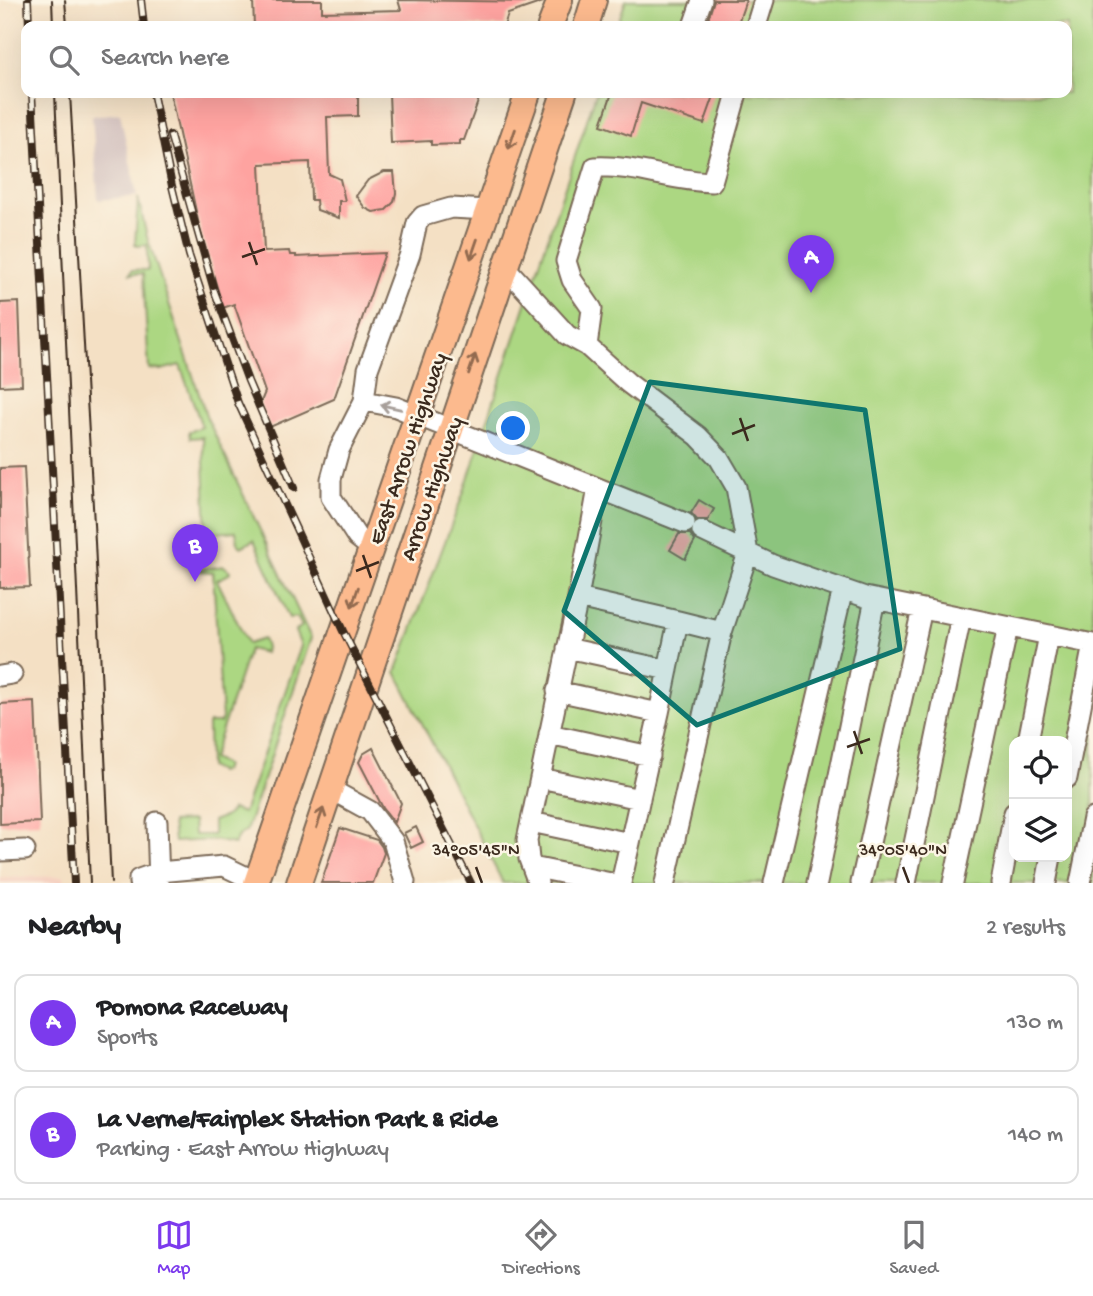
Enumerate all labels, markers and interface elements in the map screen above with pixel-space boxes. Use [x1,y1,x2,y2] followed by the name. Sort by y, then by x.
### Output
[21,21,1072,98] search box
[45,41,83,79] icon: search
[101,44,229,75] text: Search here
[505,127,517,149] one-way arrow
[788,235,834,293] pin: A
[467,238,479,260] one-way arrow
[360,349,452,547] street label: East Arrow Highway
[467,354,479,376] one-way arrow
[380,400,403,414] one-way arrow
[496,411,530,445] your location
[392,412,468,564] street label: Arrow Highway
[172,524,218,582] pin: B
[348,586,360,608] one-way arrow
[1009,736,1072,862] map controls
[1009,736,1072,799] button: locate
[1009,799,1072,862] button: layers
[315,808,328,830] one-way arrow
[431,841,520,862] text: 34°05'45"N
[858,841,947,862] text: 34°05'40"N
[28,911,121,946] text: Nearby
[986,915,1065,942] text: 2 results
[97,994,287,1025] text: Pomona Raceway
[46,1010,60,1037] text: A
[1007,1010,1063,1037] text: 130 m
[97,1025,157,1052] text: Sports
[97,1106,498,1137] text: La Verne/Fairplex Station Park & Ride
[47,1122,59,1149] text: B
[1008,1122,1063,1149] text: 140 m
[97,1137,389,1164] text: Parking · East Arrow Highway
[155,1216,193,1281] tab: Map
[503,1216,580,1281] tab: Directions
[889,1216,938,1281] tab: Saved

